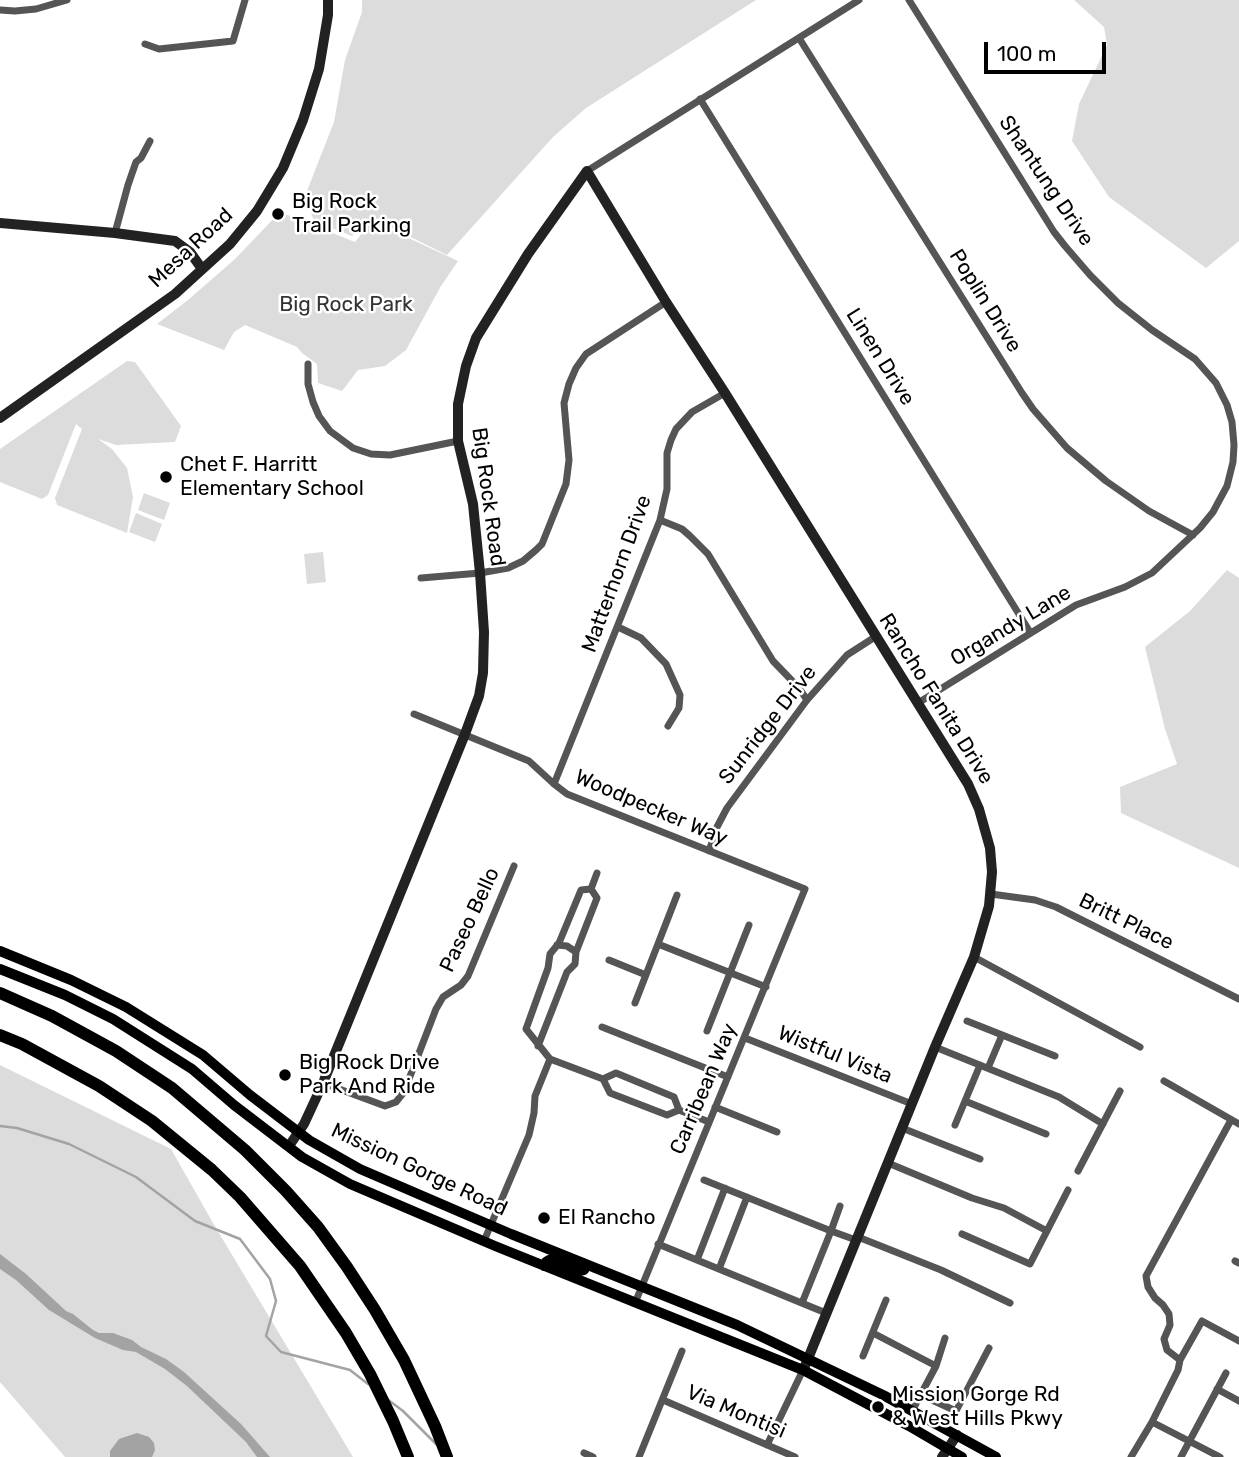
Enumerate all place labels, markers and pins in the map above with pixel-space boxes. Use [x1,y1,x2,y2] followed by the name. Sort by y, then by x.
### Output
[292,189,411,239] place label: Big Rock Trail Parking
[270,206,286,222] marker: Big Rock Trail Parking
[180,452,364,502] place label: Chet F. Harritt Elementary School
[158,469,174,485] marker: Chet F. Harritt Elementary School
[299,1050,440,1100] place label: Big Rock Drive Park And Ride
[277,1067,293,1083] marker: Big Rock Drive Park And Ride
[558,1205,655,1231] place label: El Rancho
[536,1210,552,1226] marker: El Rancho
[892,1382,1063,1432] place label: Mission Gorge Rd & West Hills Pkwy
[870,1399,886,1415] marker: Mission Gorge Rd & West Hills Pkwy

